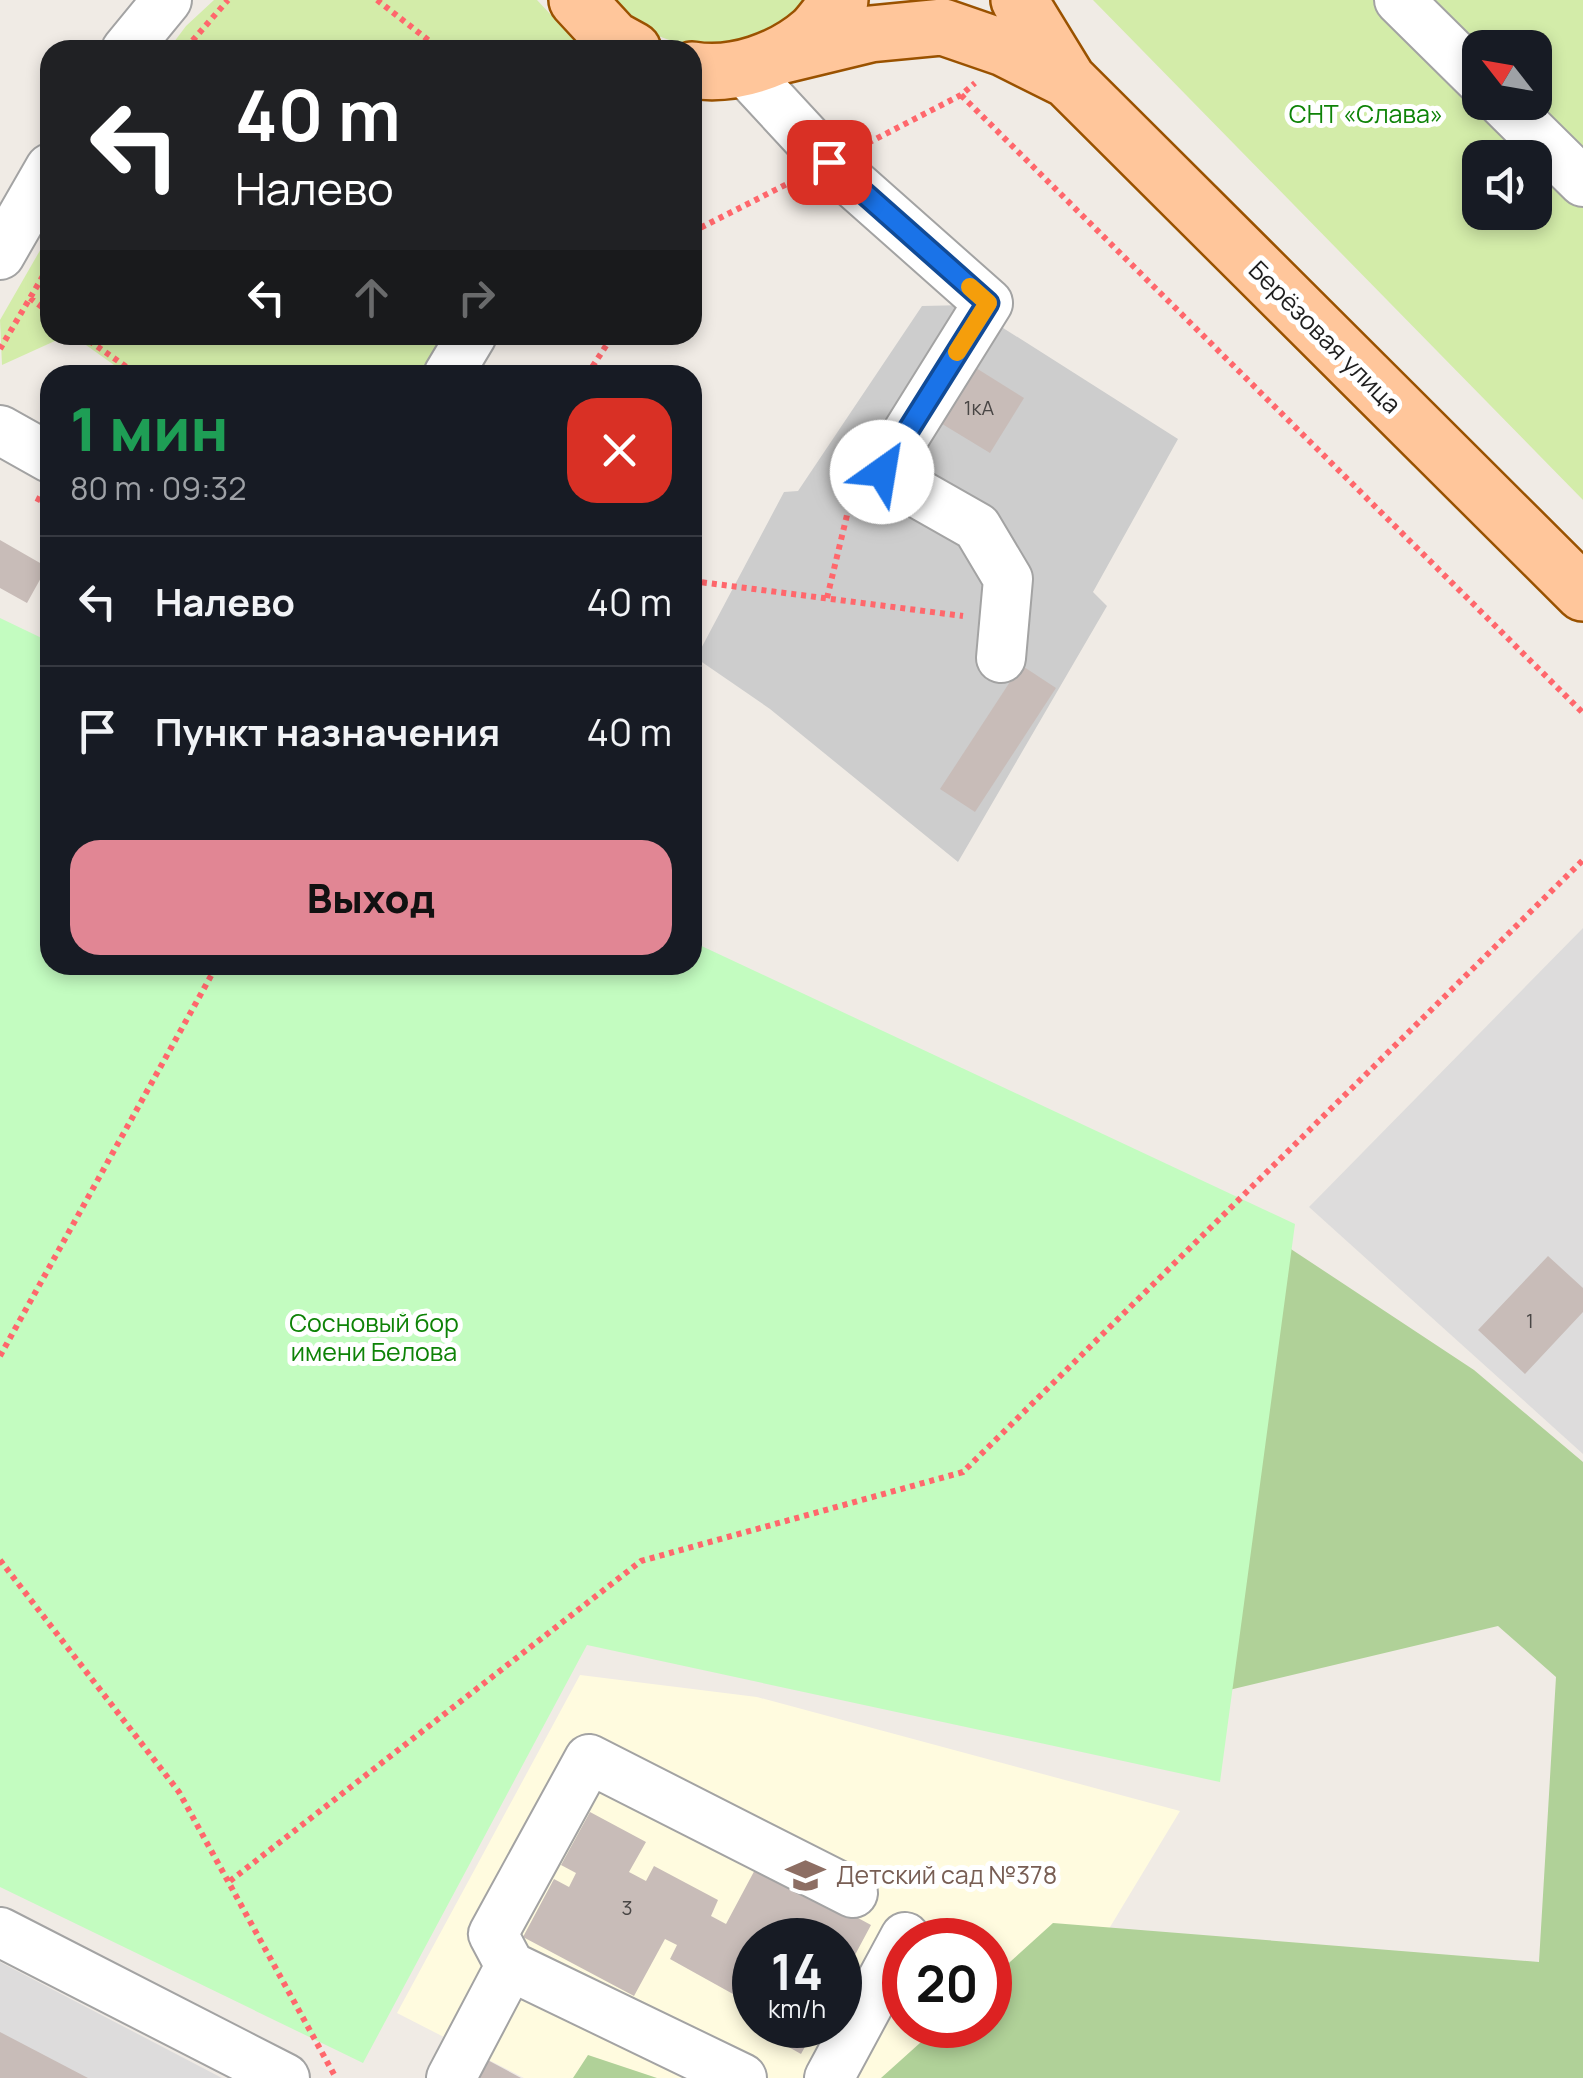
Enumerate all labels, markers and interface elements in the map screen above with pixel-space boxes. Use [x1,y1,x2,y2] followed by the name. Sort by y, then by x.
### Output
[1462,30,1552,120] north arrow
[1462,30,1552,230] map controls
[235,66,401,162] text: 40 m
[70,80,200,210] icon: left
[1289,96,1443,131] park label: СНТ «Слава»
[787,120,872,205] pin
[802,135,857,190] icon: arrive
[1462,140,1552,230] button: sound
[235,157,394,219] text: Налево
[1241,253,1409,421] street label: Берёзовая улица
[239,270,294,325] icon: left
[344,270,399,325] icon: ahead
[449,270,504,325] icon: right
[70,387,229,469] text: 1 мин
[964,394,995,421] house number: 1кА
[567,398,672,503] button: close
[830,420,934,524] position arrow
[70,466,247,510] text: 80 m · 09:32
[70,574,125,629] icon: left
[155,575,295,627] text: Налево
[587,575,672,627] text: 40 m
[70,704,125,759] icon: arrive
[155,705,500,757] text: Пункт назначения
[587,705,672,757] text: 40 m
[70,840,672,955] button: Выход
[289,1305,459,1369] park label: Сосновый бор имени Белова
[1526,1307,1534,1334] house number: 1
[785,1854,827,1896] school or university icon: Детский сад №378
[836,1857,1057,1892] place label: Детский сад №378
[621,1894,633,1921] house number: 3
[882,1918,1012,2048] speed limit sign: 20
[771,1937,823,2005] text: 14
[768,1991,826,2026] text: km/h

